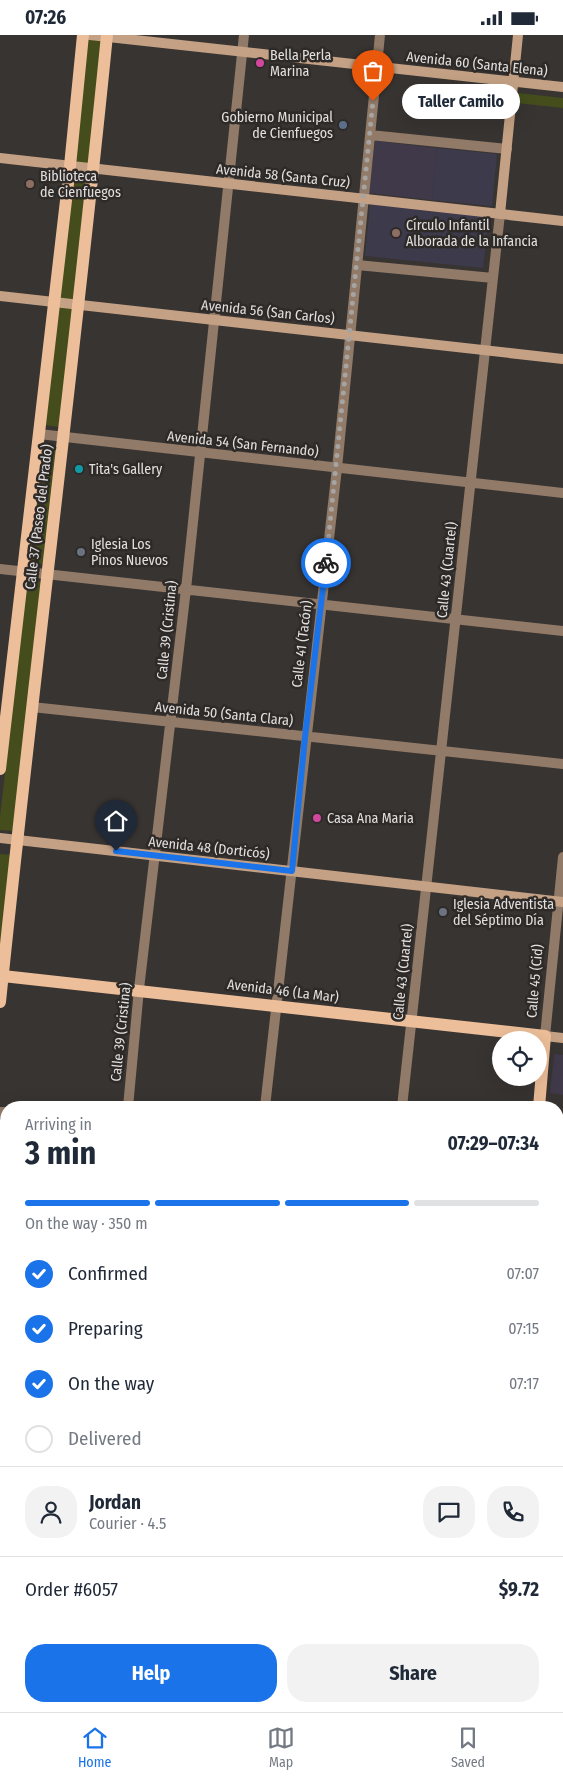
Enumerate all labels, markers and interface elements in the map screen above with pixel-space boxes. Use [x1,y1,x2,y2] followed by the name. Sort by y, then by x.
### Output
[25,6,66,29] text: 07:26
[270,47,331,80] place label: Bella Perla Marina
[406,48,548,80] street label: Avenida 60 (Santa Elena)
[352,50,394,101] pin
[254,57,266,69] marker: Bella Perla Marina
[359,57,387,85] icon: bag
[403,83,520,119] callout: Taller Camilo
[418,92,504,111] text: Taller Camilo
[221,109,333,142] place label: Gobierno Municipal de Cienfuegos
[337,119,349,131] marker: Gobierno Municipal de Cienfuegos
[215,161,351,191] street label: Avenida 58 (Santa Cruz)
[40,168,121,201] place label: Biblioteca de Cienfuegos
[24,178,36,190] marker: Biblioteca de Cienfuegos
[406,217,538,250] place label: Círculo Infantil Alborada de la Infancia
[390,227,402,239] marker: Círculo Infantil Alborada de la Infancia
[200,297,336,327] street label: Avenida 56 (San Carlos)
[166,428,320,460] street label: Avenida 54 (San Fernando)
[22,443,56,591] street label: Calle 37 (Paseo del Prado)
[89,461,163,478] place label: Tita's Gallery
[73,463,85,475] marker: Tita's Gallery
[433,521,461,619] street label: Calle 43 (Cuartel)
[91,536,168,569] place label: Iglesia Los Pinos Nuevos
[301,538,351,588] courier
[75,546,87,558] marker: Iglesia Los Pinos Nuevos
[312,549,340,577] icon: bike
[153,580,181,680] street label: Calle 39 (Cristina)
[288,600,316,688] street label: Calle 41 (Tacón)
[154,698,294,730] street label: Avenida 50 (Santa Clara)
[95,800,137,851] pin
[102,807,130,835] icon: home
[327,810,414,827] place label: Casa Ana Maria
[311,812,323,824] marker: Casa Ana Maria
[147,833,271,863] street label: Avenida 48 (Dorticós)
[453,896,554,929] place label: Iglesia Adventista del Séptimo Día
[437,906,449,918] marker: Iglesia Adventista del Séptimo Día
[389,923,417,1021] street label: Calle 43 (Cuartel)
[523,943,547,1019] street label: Calle 45 (Cid)
[226,976,340,1006] street label: Avenida 46 (La Mar)
[107,982,135,1082] street label: Calle 39 (Cristina)
[492,1031,547,1086] map controls
[492,1031,547,1086] button: locate
[25,1115,92,1134] text: Arriving in
[447,1132,539,1155] text: 07:29–07:34
[25,1134,96,1172] text: 3 min
[25,1214,147,1233] text: On the way · 350 m
[25,1260,53,1288] icon: check
[68,1262,148,1285] text: Confirmed
[507,1264,539,1283] text: 07:07
[25,1315,53,1343] icon: check
[68,1317,143,1340] text: Preparing
[508,1319,539,1338] text: 07:15
[25,1370,53,1398] icon: check
[68,1372,154,1395] text: On the way
[509,1374,539,1393] text: 07:17
[68,1427,142,1450] text: Delivered
[25,1486,77,1538] button: person
[423,1486,475,1538] button: chat
[487,1486,539,1538] button: phone
[89,1491,141,1514] text: Jordan
[89,1514,166,1533] text: Courier · 4.5
[25,1578,118,1601] text: Order #6057
[499,1578,539,1601] text: $9.72
[25,1644,277,1702] button: Help
[287,1644,539,1702] button: Share
[78,1724,111,1771] tab: Home
[267,1724,295,1771] tab: Map
[451,1724,485,1771] tab: Saved

